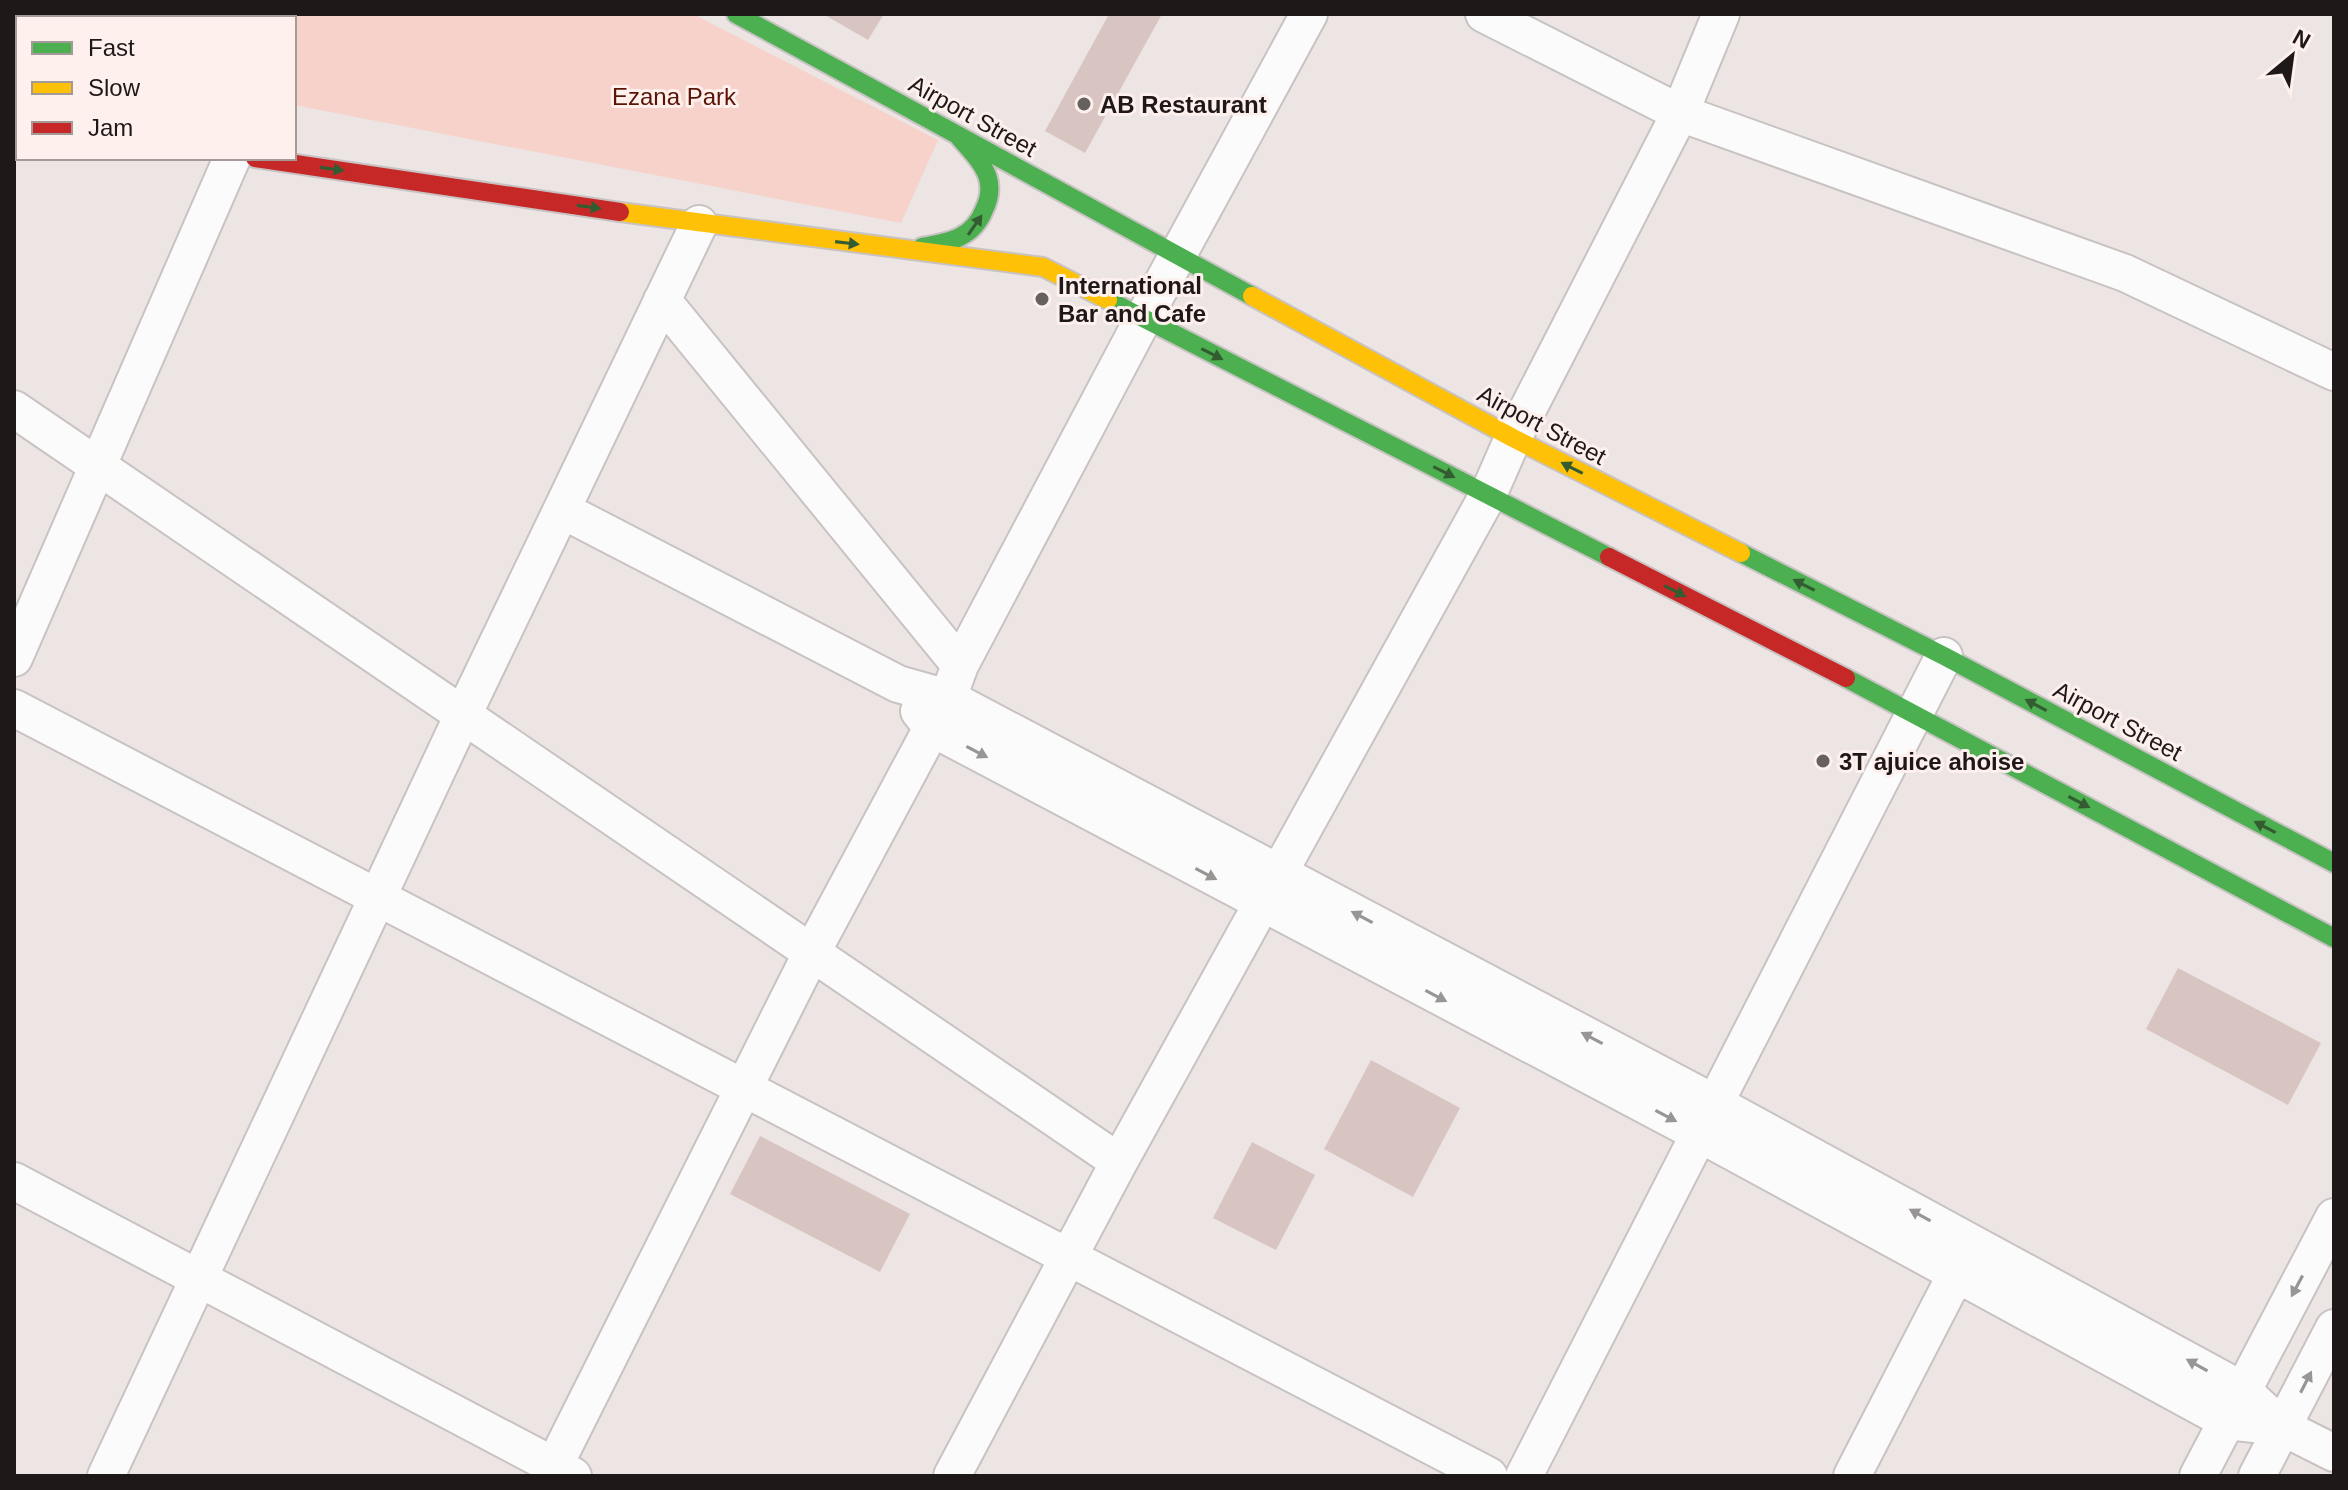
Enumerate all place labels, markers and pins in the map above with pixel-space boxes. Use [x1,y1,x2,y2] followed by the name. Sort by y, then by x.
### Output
[1100,91,1267,118] place label: AB Restaurant
[1075,95,1093,113] marker: AB Restaurant
[1058,272,1206,327] place label: International Bar and Cafe
[1033,290,1051,308] marker: International Bar and Cafe
[1839,748,2024,775] place label: 3T ajuice ahoise
[1814,752,1832,770] marker: 3T ajuice ahoise

